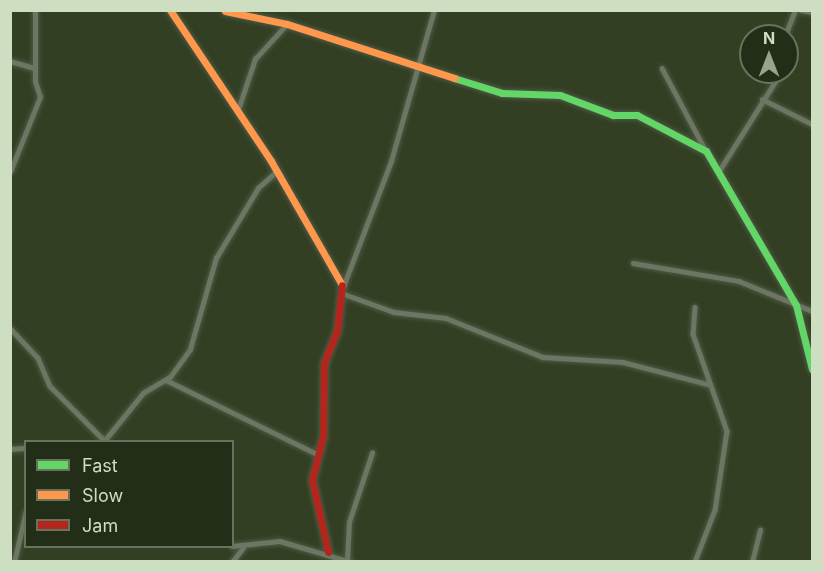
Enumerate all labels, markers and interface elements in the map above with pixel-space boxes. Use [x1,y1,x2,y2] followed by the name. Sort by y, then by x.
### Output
[739,24,799,84] north arrow
[763,28,775,48] text: N
[24,440,234,548] legend
[82,455,118,476] text: Fast
[82,485,123,506] text: Slow
[82,515,118,536] text: Jam

